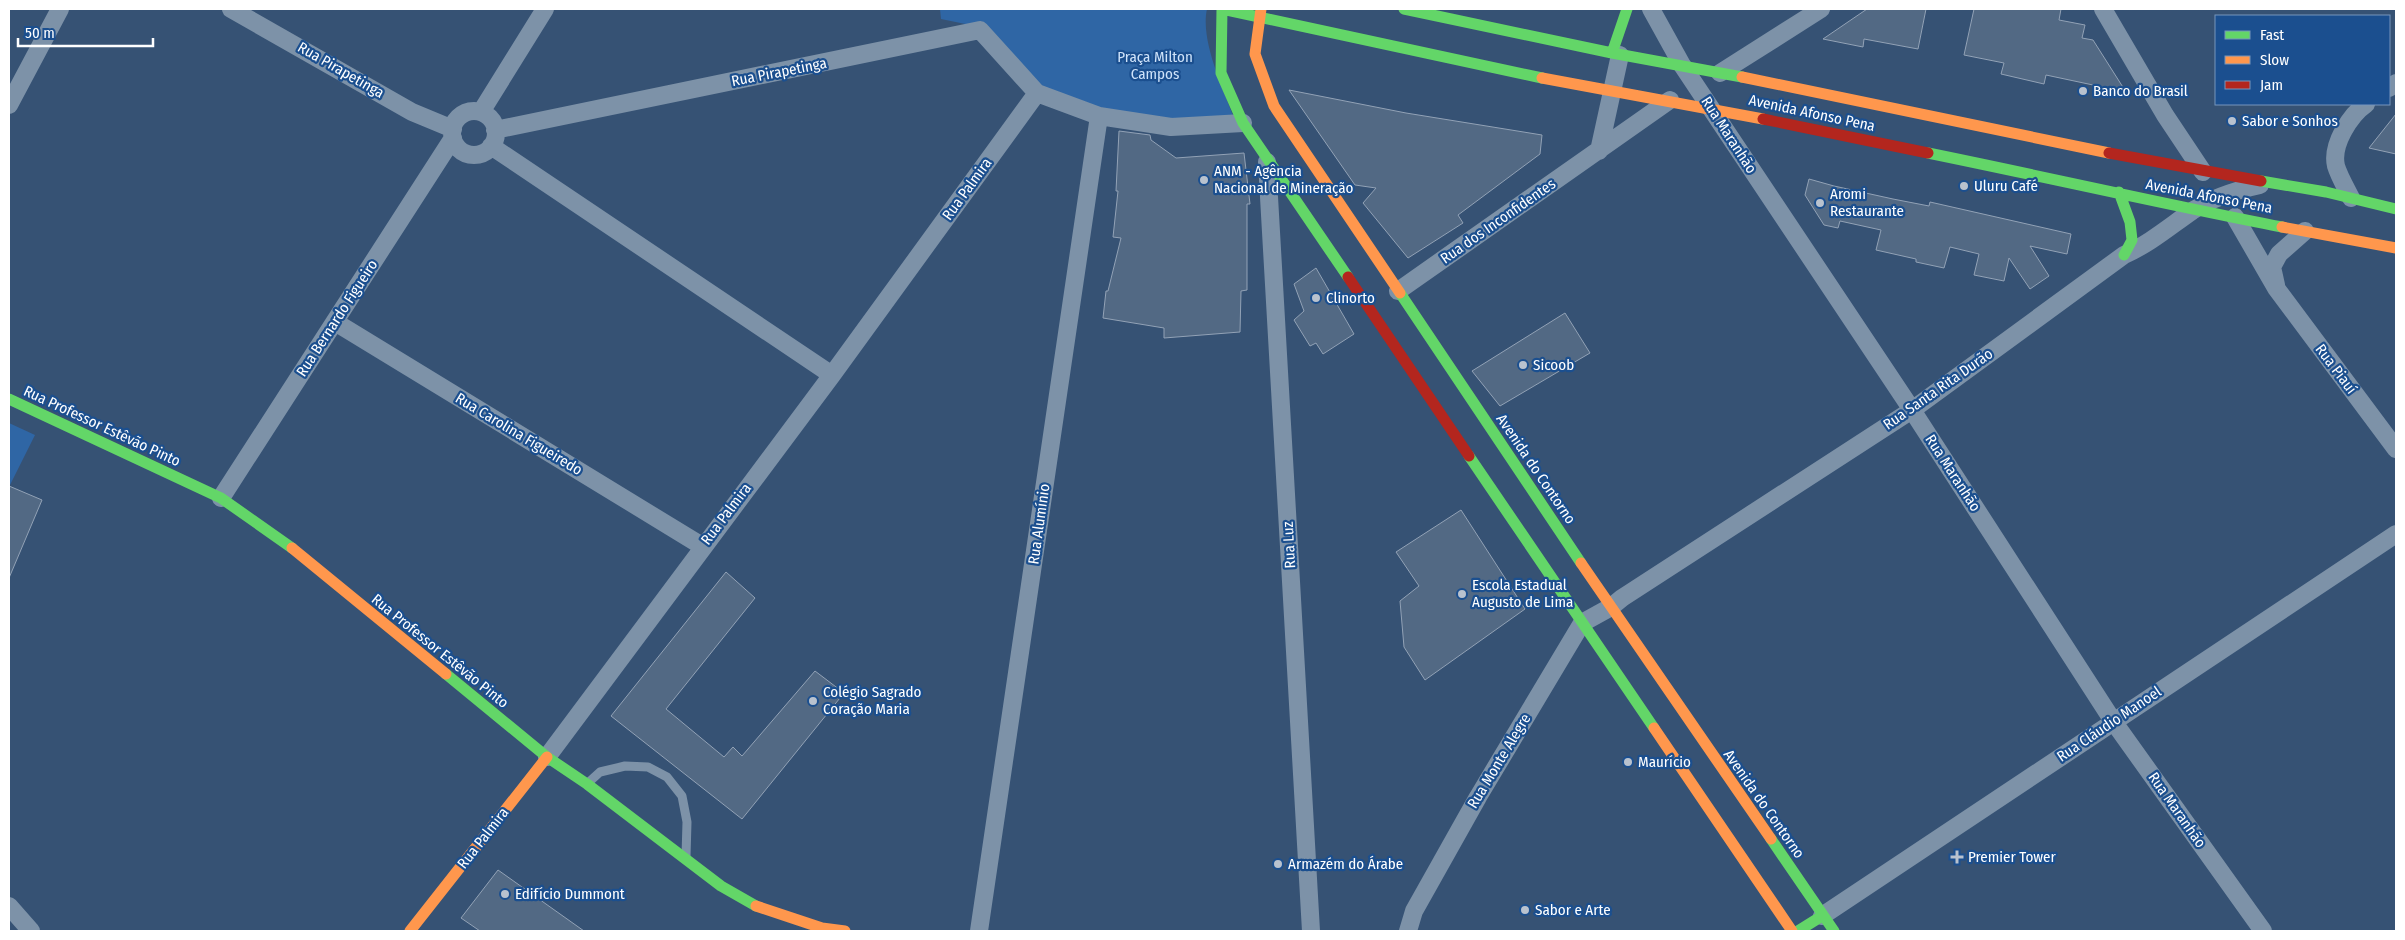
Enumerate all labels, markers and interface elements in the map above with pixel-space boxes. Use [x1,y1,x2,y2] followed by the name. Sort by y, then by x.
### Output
[18,15,152,47] scale bar
[2215,15,2390,105] legend
[25,24,55,42] text: 50 m
[2260,26,2284,44] text: Fast
[295,38,387,102] street label: Rua Pirapetinga
[1117,48,1193,83] park label: Praça Milton Campos
[2260,51,2289,69] text: Slow
[730,54,828,90] street label: Rua Pirapetinga
[2260,76,2283,94] text: Jam
[2093,82,2188,100] place label: Banco do Brasil
[2077,85,2089,97] marker: Banco do Brasil
[1747,91,1877,135] street label: Avenida Afonso Pena
[1697,93,1761,177] street label: Rua Maranhão
[2242,112,2338,130] place label: Sabor e Sonhos
[2226,115,2238,127] marker: Sabor e Sonhos
[938,154,996,224] street label: Rua Palmira
[1214,162,1354,197] place label: ANM - Agência Nacional de Mineração
[1198,174,1210,186] marker: ANM - Agência Nacional de Mineração
[1437,175,1559,267] street label: Rua dos Inconfidentes
[2144,175,2274,217] street label: Avenida Afonso Pena
[1974,177,2038,195] place label: Uluru Café
[1958,180,1970,192] marker: Uluru Café
[1830,185,1904,220] place label: Aromi Restaurante
[1814,197,1826,209] marker: Aromi Restaurante
[292,256,382,380] street label: Rua Bernardo Figueiro
[1326,289,1375,307] place label: Clinorto
[1310,292,1322,304] marker: Clinorto
[2312,341,2361,398] street label: Rua Piauí
[1880,344,1996,434] street label: Rua Santa Rita Durão
[1533,356,1574,374] place label: Sicoob
[1517,359,1529,371] marker: Sicoob
[21,382,183,470] street label: Rua Professor Estêvão Pinto
[452,389,586,479] street label: Rua Carolina Figueiredo
[1493,411,1580,527] street label: Avenida do Contorno
[1921,431,1985,515] street label: Rua Maranhão
[697,480,755,548] street label: Rua Palmira
[1024,482,1054,566] street label: Rua Alumínio
[1279,521,1299,569] street label: Rua Luz
[1472,576,1573,611] place label: Escola Estadual Augusto de Lima
[1456,588,1468,600] marker: Escola Estadual Augusto de Lima
[368,590,512,712] street label: Rua Professor Estêvão Pinto
[2053,682,2165,766] street label: Rua Cláudio Manoel
[823,683,922,718] place label: Colégio Sagrado Coração Maria
[807,695,819,707] marker: Colégio Sagrado Coração Maria
[1464,710,1534,812] street label: Rua Monte Alegre
[1720,746,1808,862] street label: Avenida do Contorno
[1638,753,1691,771] place label: Maurício
[1622,756,1634,768] marker: Maurício
[2144,769,2210,851] street label: Rua Maranhão
[454,804,512,872] street label: Rua Palmira
[1968,848,2057,866] place label: Premier Tower
[1950,850,1964,864] marker: Premier Tower
[1288,855,1403,873] place label: Armazém do Árabe
[1272,858,1284,870] marker: Armazém do Árabe
[515,885,625,903] place label: Edifício Dummont
[499,888,511,900] marker: Edifício Dummont
[1535,901,1611,919] place label: Sabor e Arte
[1519,904,1531,916] marker: Sabor e Arte

